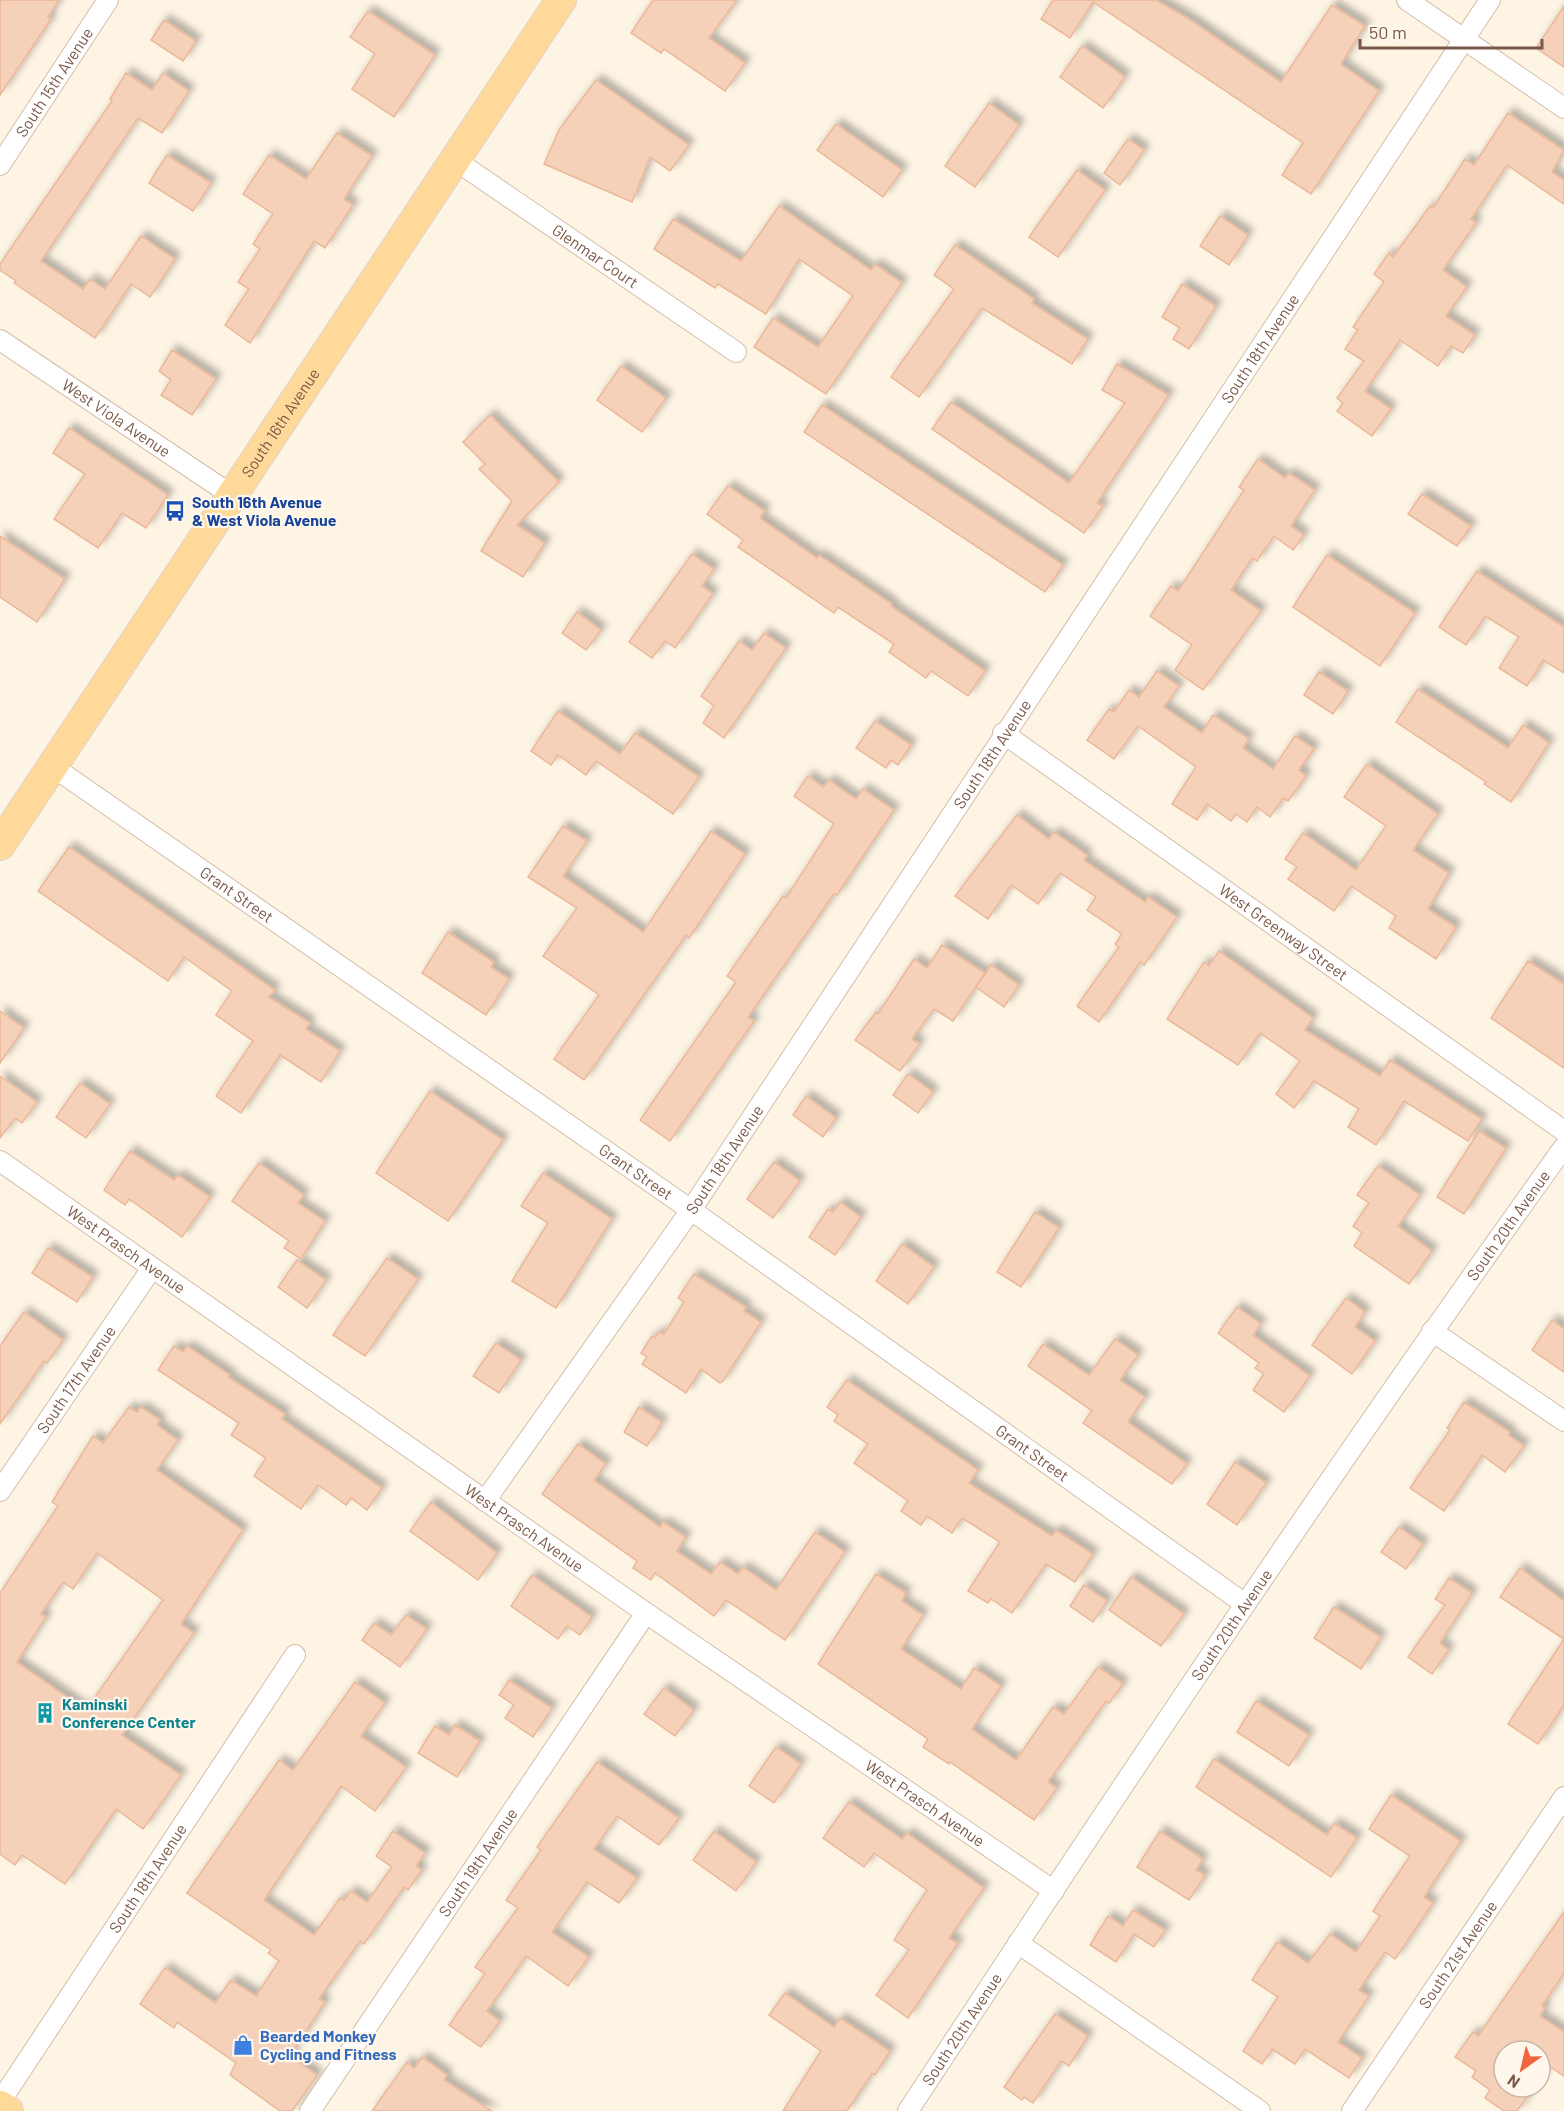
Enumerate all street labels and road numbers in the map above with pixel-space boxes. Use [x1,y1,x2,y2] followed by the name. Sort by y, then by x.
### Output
[11,24,96,140] street label: South 15th Avenue
[549,219,642,292] street label: Glenmar Court
[1217,290,1302,406] street label: South 18th Avenue
[237,364,323,480] street label: South 16th Avenue
[59,374,174,461] street label: West Viola Avenue
[949,696,1035,812] street label: South 18th Avenue
[197,862,277,926] street label: Grant Street
[1216,880,1352,984] street label: West Greenway Street
[681,1101,767,1217] street label: South 18th Avenue
[596,1139,677,1203] street label: Grant Street
[1462,1166,1553,1284] street label: South 20th Avenue
[63,1201,189,1297] street label: West Prasch Avenue
[32,1322,119,1437] street label: South 17th Avenue
[992,1420,1073,1485] street label: Grant Street
[462,1479,588,1576] street label: West Prasch Avenue
[1187,1565,1275,1684] street label: South 20th Avenue
[862,1755,989,1850] street label: West Prasch Avenue
[434,1804,521,1920] street label: South 19th Avenue
[104,1820,190,1936] street label: South 18th Avenue
[1414,1897,1500,2012] street label: South 21st Avenue
[918,1969,1005,2089] street label: South 20th Avenue

